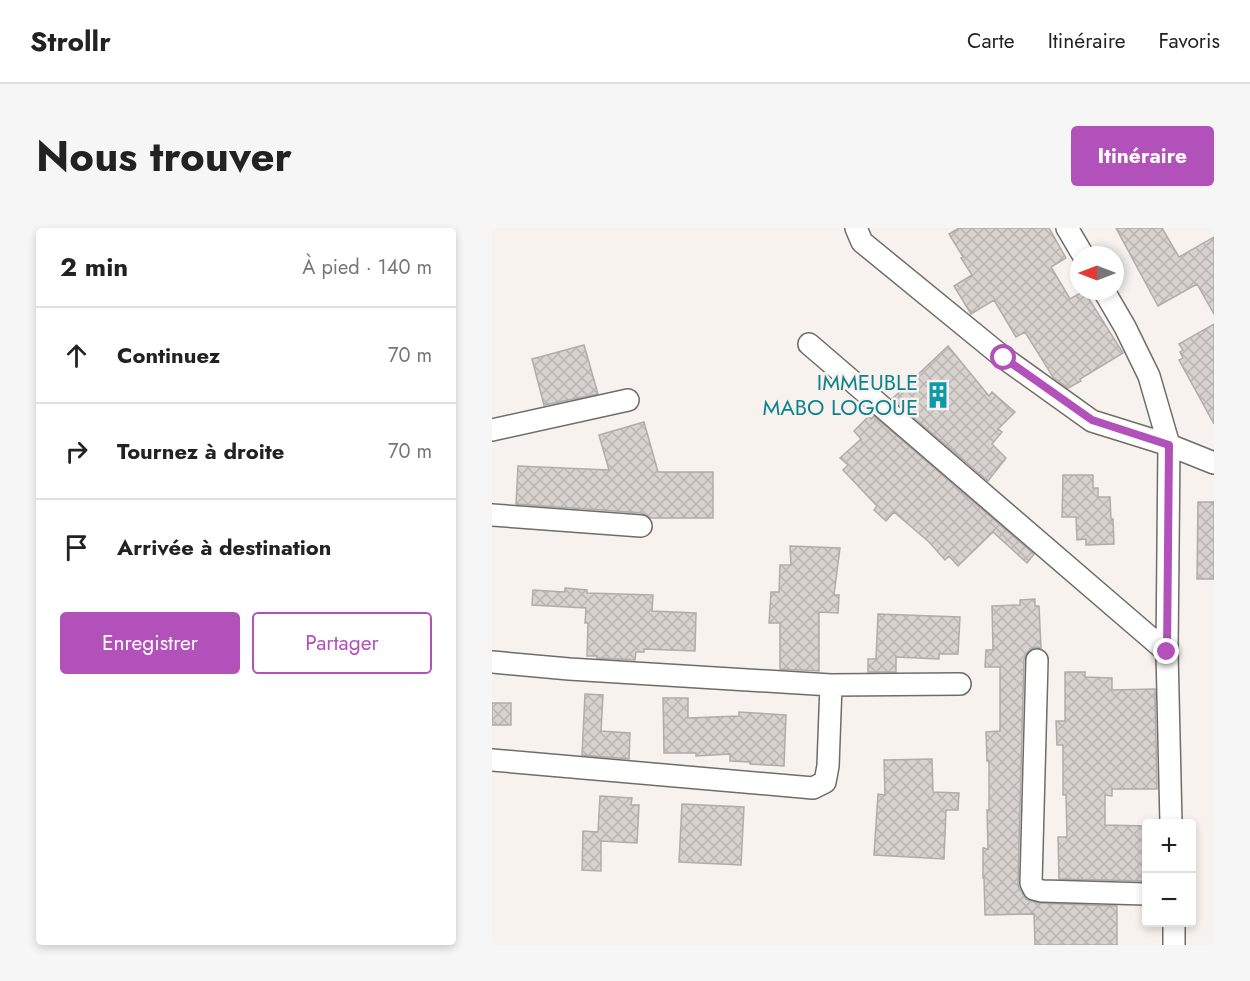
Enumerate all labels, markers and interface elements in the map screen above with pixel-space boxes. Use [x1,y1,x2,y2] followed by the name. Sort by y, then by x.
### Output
[30,21,111,62] text: Strollr
[967,26,1015,56] text: Carte
[1048,26,1126,56] text: Itinéraire
[1159,26,1220,56] text: Favoris
[36,126,292,187] text: Nous trouver
[1071,126,1214,186] button: Itinéraire
[1070,246,1124,300] north arrow
[60,248,128,286] text: 2 min
[302,253,432,282] text: À pied · 140 m
[60,339,93,372] icon: ahead
[117,339,220,371] text: Continuez
[388,341,432,370] text: 70 m
[990,344,1016,370] route start
[762,366,918,423] place label: IMMEUBLE MABO LOGOUE
[923,380,953,410] building icon: IMMEUBLE MABO LOGOUE
[60,435,93,468] icon: right
[117,435,284,467] text: Tournez à droite
[388,437,432,466] text: 70 m
[60,531,93,564] icon: arrive
[117,531,331,563] text: Arrivée à destination
[60,612,240,674] button: Enregistrer
[252,612,432,674] button: Partager
[1153,638,1179,664] route end
[1142,819,1196,927] map controls
[1142,819,1196,873] button: +
[1142,873,1196,927] button: −

